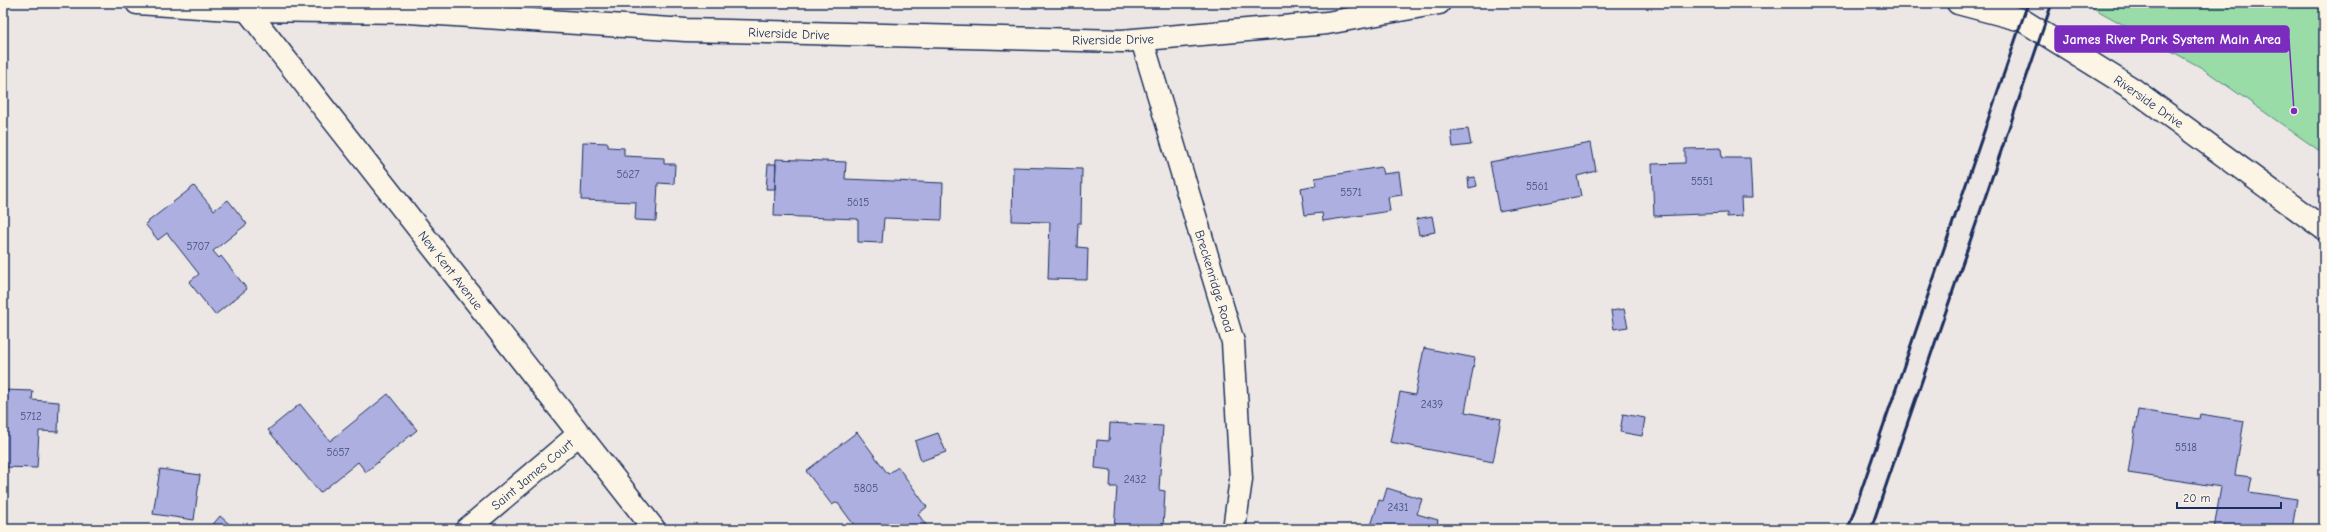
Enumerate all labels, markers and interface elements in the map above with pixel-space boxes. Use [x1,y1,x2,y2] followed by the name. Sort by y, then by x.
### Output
[748,25,831,42] street label: Riverside Drive
[2055,26,2289,52] callout: James River Park System Main Area
[1072,31,1154,48] street label: Riverside Drive
[2063,31,2281,48] text: James River Park System Main Area
[2111,72,2187,131] street label: Riverside Drive
[617,168,639,181] house number: 5627
[1691,175,1713,188] house number: 5551
[1526,180,1548,193] house number: 5561
[1340,186,1362,199] house number: 5571
[847,196,869,209] house number: 5615
[415,228,486,313] street label: New Kent Avenue
[1192,228,1237,334] street label: Breckenridge Road
[186,240,210,253] house number: 5707
[1421,398,1443,411] house number: 2439
[20,410,42,423] house number: 5712
[488,435,577,513] street label: Saint James Court
[2175,441,2197,454] house number: 5518
[326,446,350,459] house number: 5657
[1124,473,1146,486] house number: 2432
[854,482,878,495] house number: 5805
[2177,484,2281,510] scale bar
[2183,491,2211,505] text: 20 m
[1388,501,1408,514] house number: 2431

